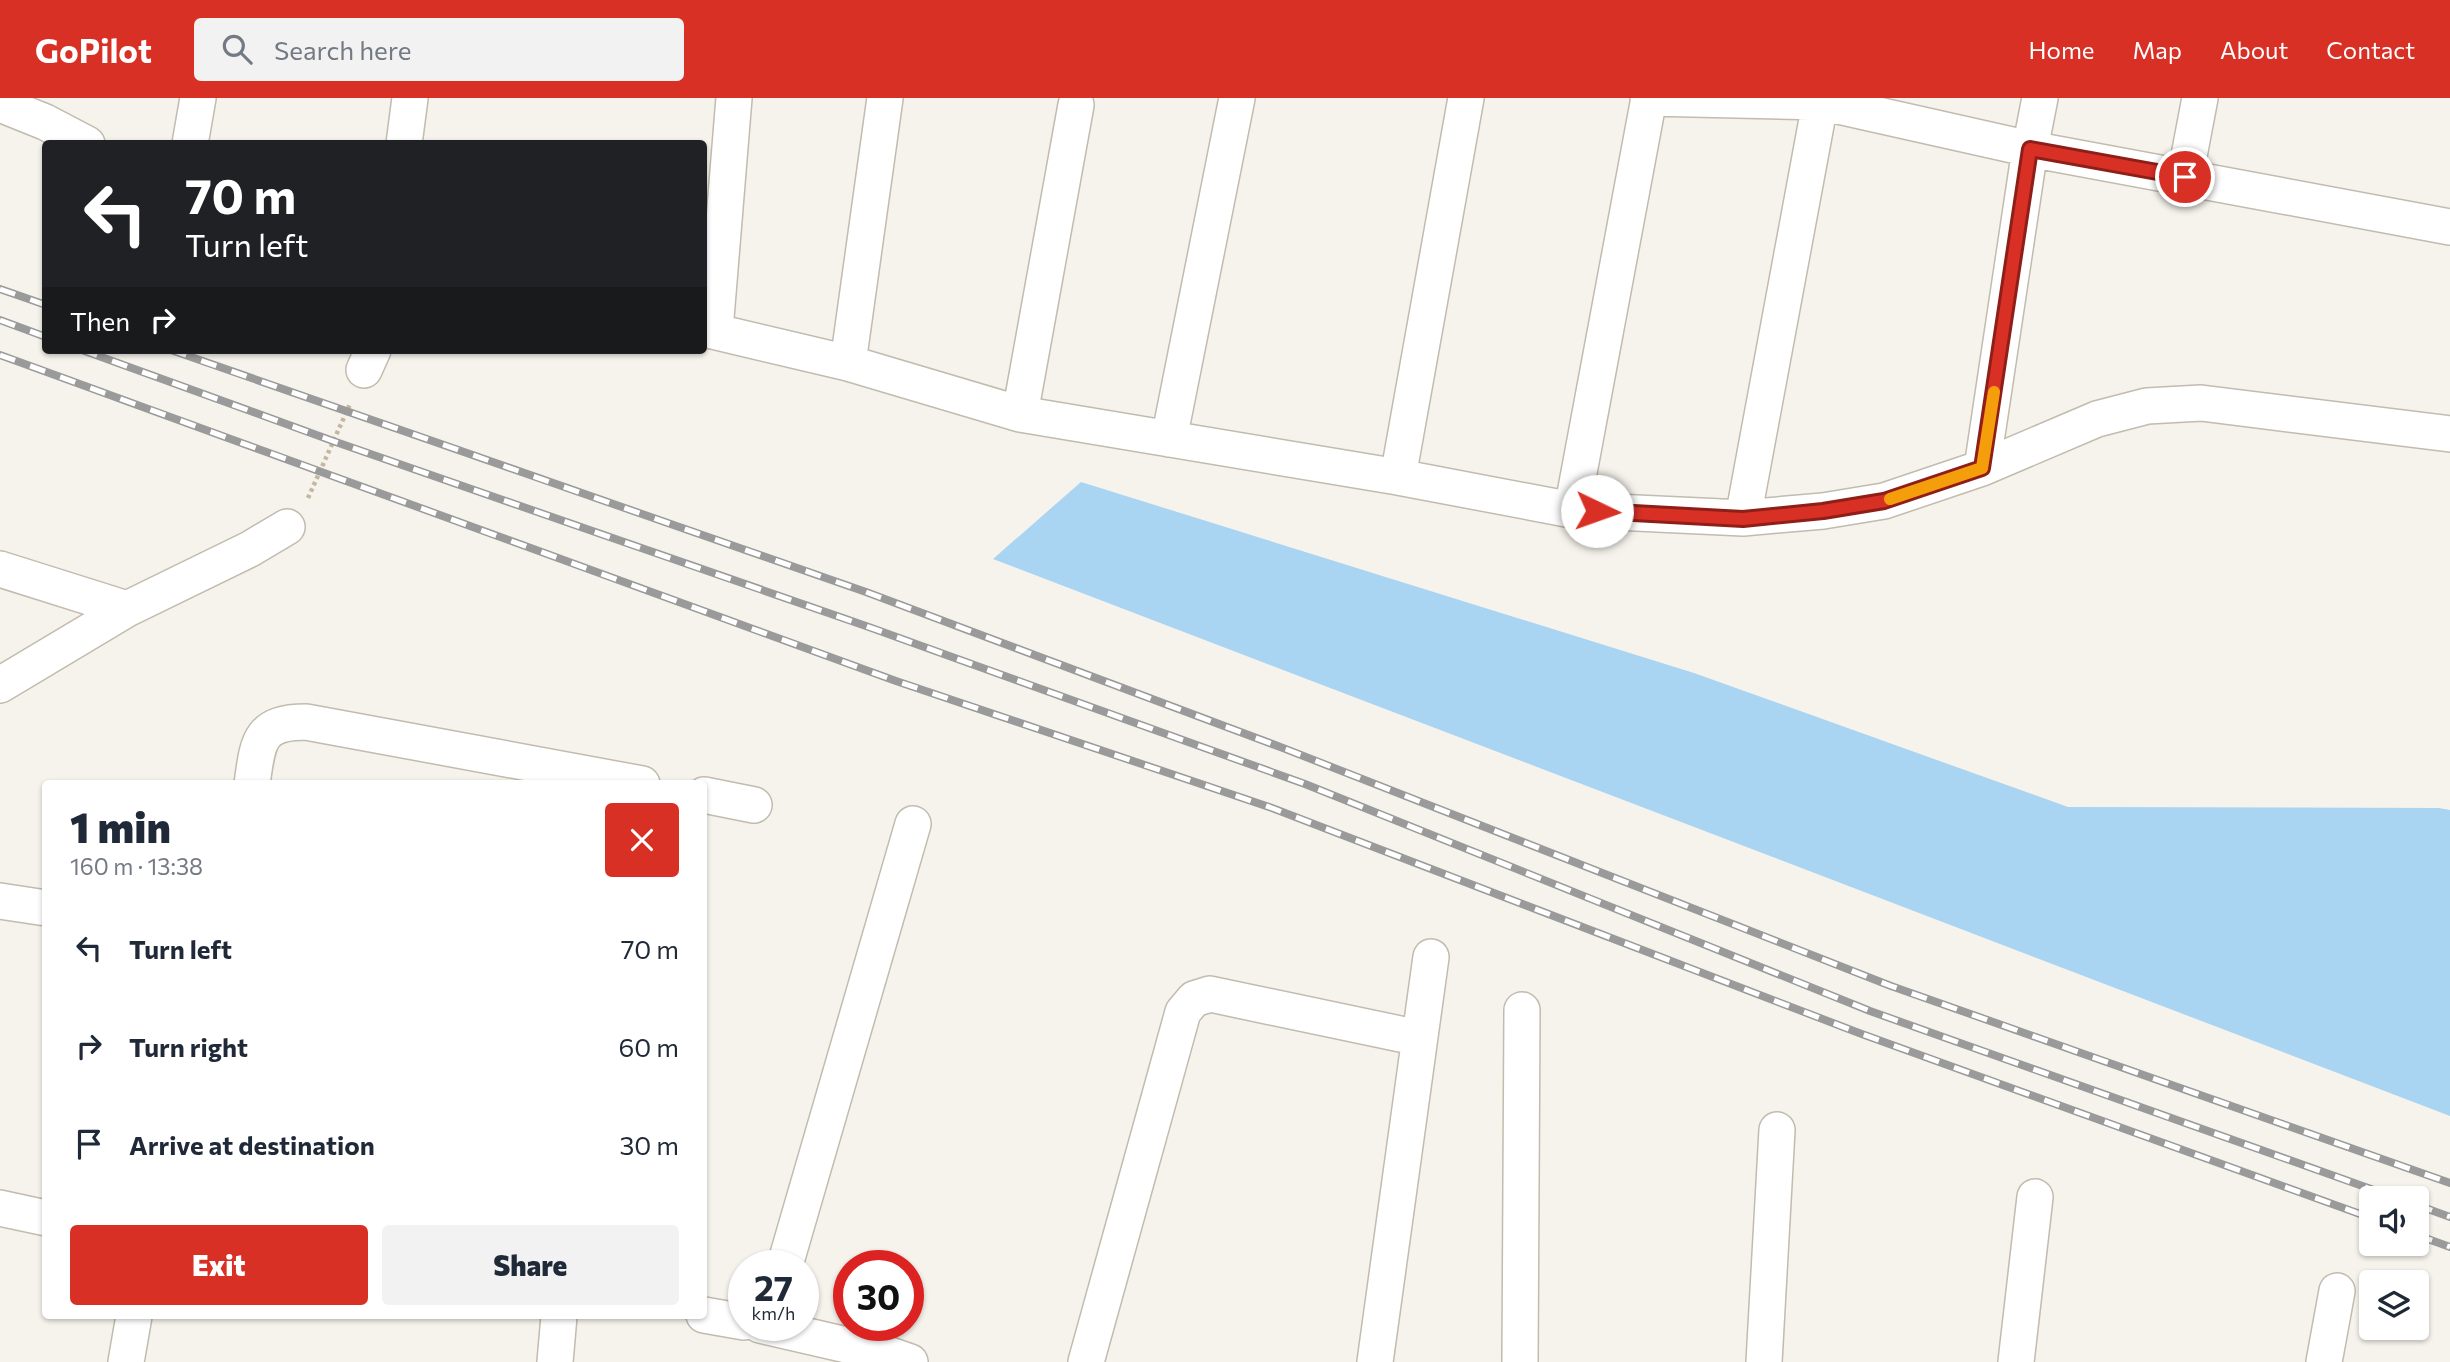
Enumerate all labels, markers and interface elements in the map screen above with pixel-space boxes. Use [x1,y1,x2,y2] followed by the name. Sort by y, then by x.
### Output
[194,18,684,81] search box
[35,29,152,70] text: GoPilot
[218,30,256,68] icon: search
[274,34,411,65] text: Search here
[2029,35,2095,64] text: Home
[2133,35,2182,64] text: Map
[2220,35,2288,64] text: About
[2326,35,2415,64] text: Contact
[2155,147,2215,207] pin
[2166,158,2204,196] icon: arrive
[185,164,296,224] text: 70 m
[70,168,161,259] icon: left
[185,224,309,264] text: Turn left
[144,301,182,339] icon: right
[70,305,130,336] text: Then
[1560,474,1634,548] position arrow
[70,800,171,852] text: 1 min
[605,803,679,877] button: close
[70,852,203,880] text: 160 m · 13:38
[70,929,108,967] icon: left
[129,933,232,964] text: Turn left
[621,933,679,964] text: 70 m
[70,1027,108,1065] icon: right
[129,1031,248,1062] text: Turn right
[619,1031,679,1062] text: 60 m
[70,1125,108,1163] icon: arrive
[129,1129,375,1160] text: Arrive at destination
[620,1129,679,1160] text: 30 m
[2359,1186,2429,1340] map controls
[2359,1186,2429,1256] button: sound
[70,1225,368,1305] button: Exit
[382,1225,679,1305] button: Share
[833,1250,924,1341] speed limit sign: 30
[754,1265,793,1308] text: 27
[2359,1270,2429,1340] button: layers
[752,1302,795,1324] text: km/h

